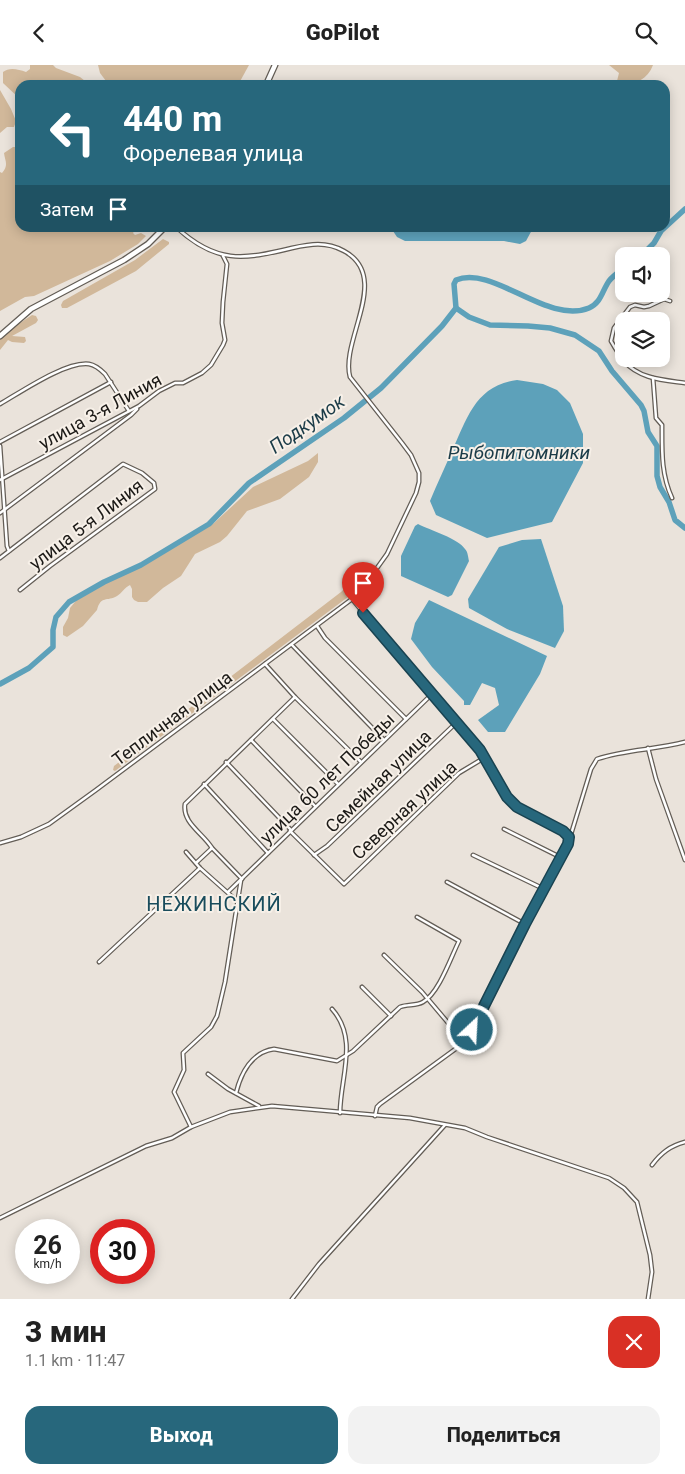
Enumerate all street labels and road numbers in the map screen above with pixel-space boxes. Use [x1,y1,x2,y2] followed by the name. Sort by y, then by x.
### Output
[35,369,165,453] street label: улица 3-я Линия
[25,474,147,574] street label: улица 5-я Линия
[108,666,236,770] street label: Тепличная улица
[255,708,399,848] street label: улица 60 лет Победы
[321,725,435,837] street label: Семейная улица
[347,756,461,864] street label: Северная улица

